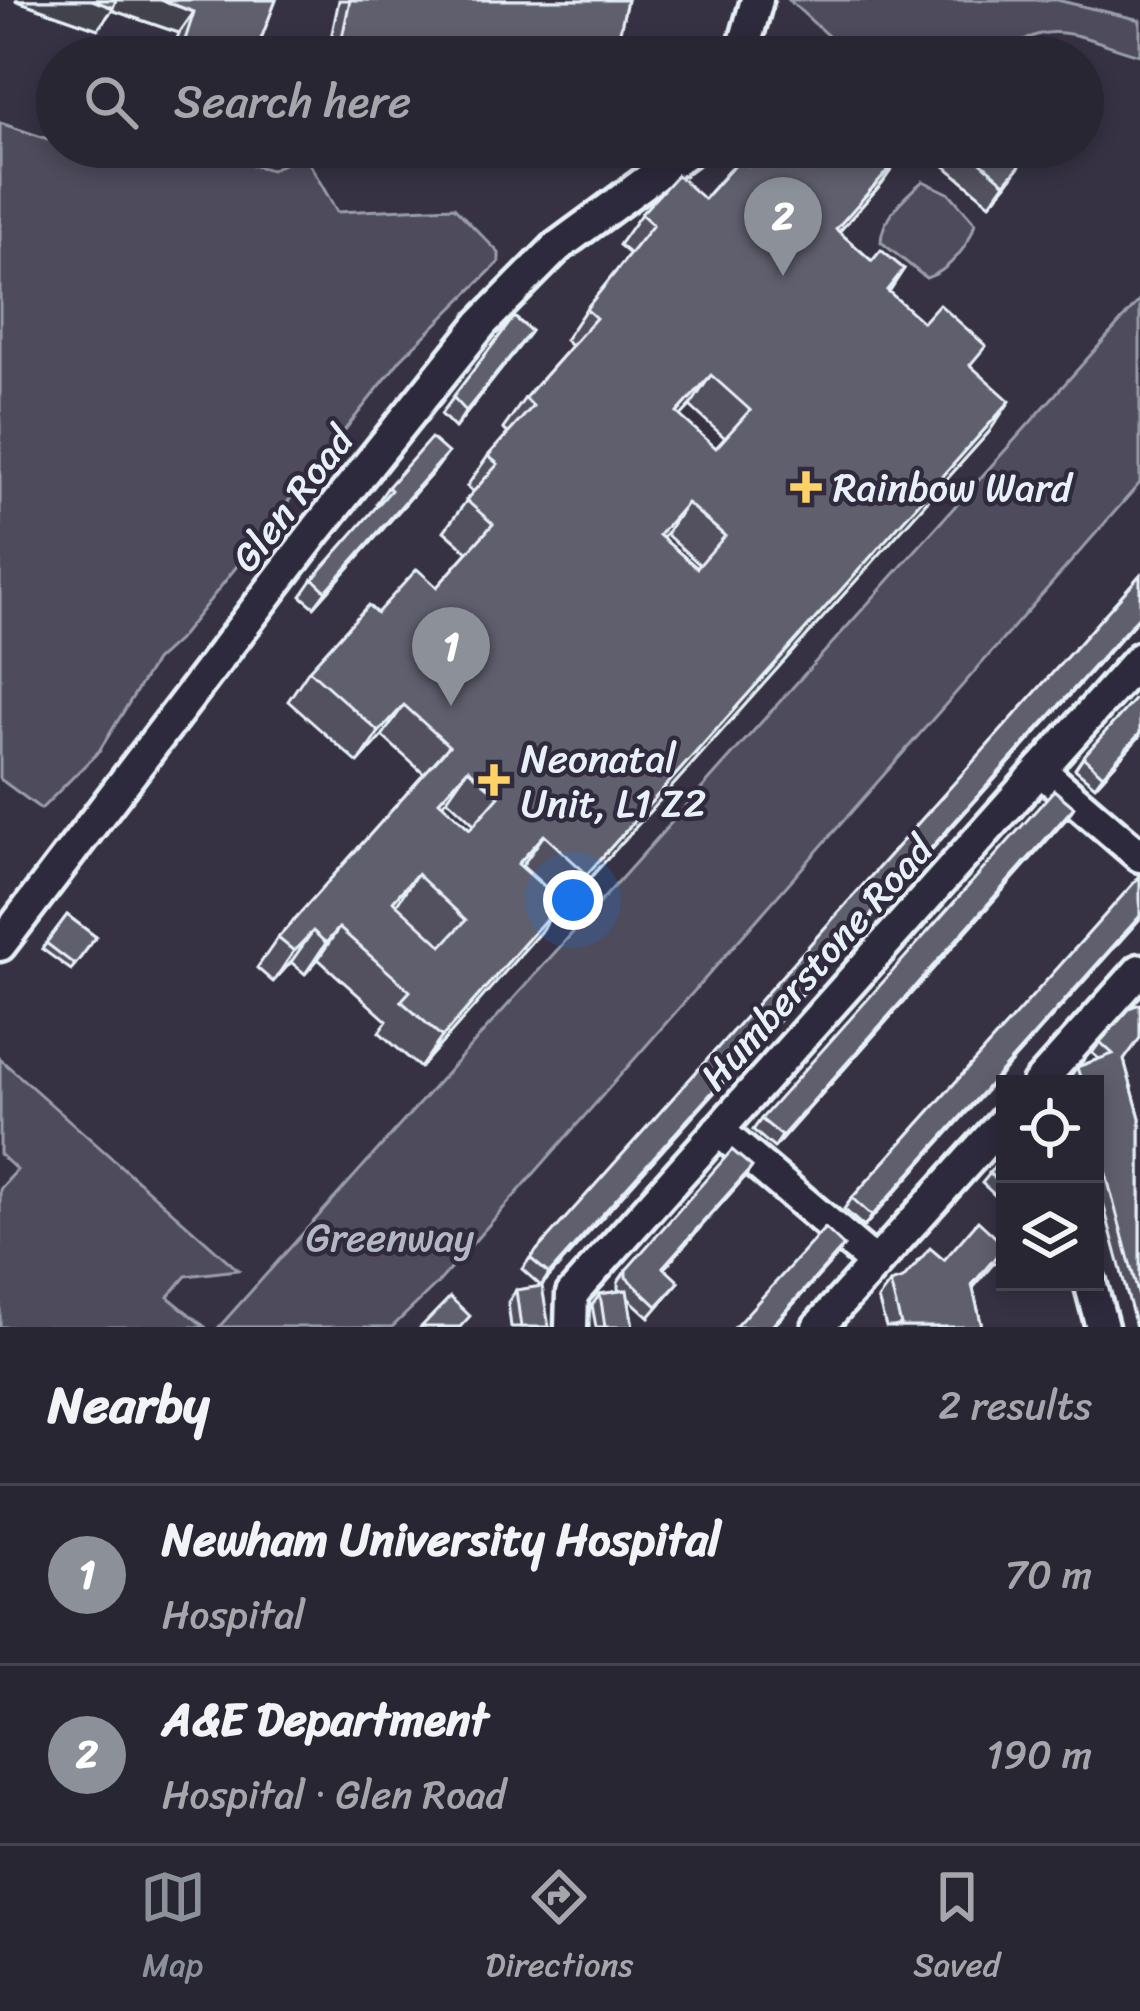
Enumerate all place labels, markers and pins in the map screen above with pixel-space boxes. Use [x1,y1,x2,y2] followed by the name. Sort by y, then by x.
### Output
[744,177,822,276] pin: 2
[833,453,1074,522] place label: Rainbow Ward
[790,471,822,503] marker: Rainbow Ward
[412,607,490,706] pin: 1
[521,724,706,838] place label: Neonatal Unit, L1 Z2
[478,764,510,796] marker: Neonatal Unit, L1 Z2

